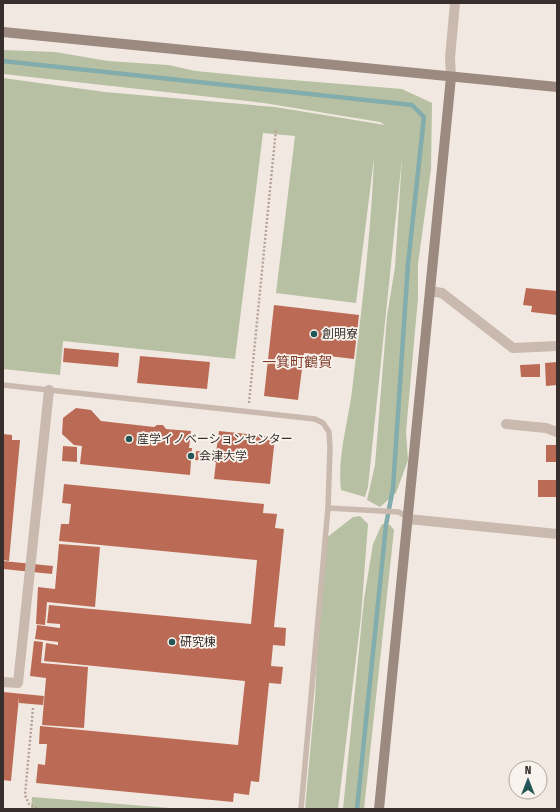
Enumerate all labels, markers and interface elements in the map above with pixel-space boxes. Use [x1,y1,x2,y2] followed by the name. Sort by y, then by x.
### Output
[322,327,358,341] place label: 創明寮
[309,329,319,339] marker: 創明寮
[262,354,332,371] district label: 一箕町鶴賀
[137,432,293,446] place label: 産学イノベーションセンター
[124,434,134,444] marker: 産学イノベーションセンター
[199,449,247,463] place label: 会津大学
[186,451,196,461] marker: 会津大学
[180,635,216,649] place label: 研究棟
[167,637,177,647] marker: 研究棟
[508,760,548,800] north arrow
[525,764,531,777] text: N

